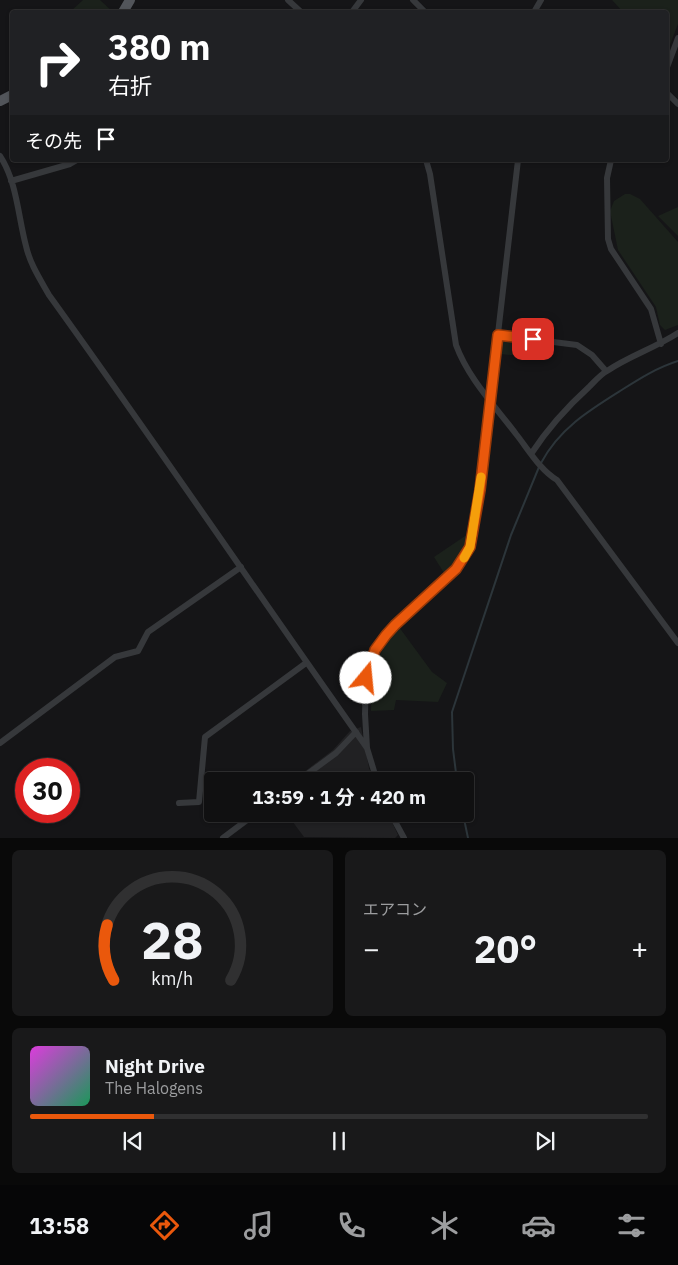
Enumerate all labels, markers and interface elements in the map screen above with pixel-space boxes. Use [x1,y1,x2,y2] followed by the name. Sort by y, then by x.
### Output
[108,24,211,70] text: 380 m
[25,30,90,95] icon: right
[108,71,152,100] text: 右折
[92,125,120,153] icon: arrive
[25,129,82,153] text: その先
[512,318,554,360] pin
[519,325,547,353] icon: arrive
[339,651,391,703] position arrow
[15,758,80,823] speed limit sign: 30
[252,785,426,809] text: 13:59 · 1 分 · 420 m
[363,899,427,919] text: エアコン
[141,906,204,973] text: 28
[474,924,537,973] text: 20°
[363,930,380,967] text: −
[631,930,648,967] text: +
[152,967,194,990] text: km/h
[105,1054,205,1078] text: Night Drive
[105,1078,203,1098] text: The Halogens
[119,1127,147,1155] icon: previous
[325,1127,353,1155] icon: pause
[531,1127,559,1155] icon: next
[147,1208,182,1243] icon: directions
[241,1208,276,1243] icon: music
[334,1208,369,1243] icon: phone
[427,1208,462,1243] icon: climate
[521,1208,556,1243] icon: car
[614,1208,649,1243] icon: filters
[29,1211,89,1240] text: 13:58

